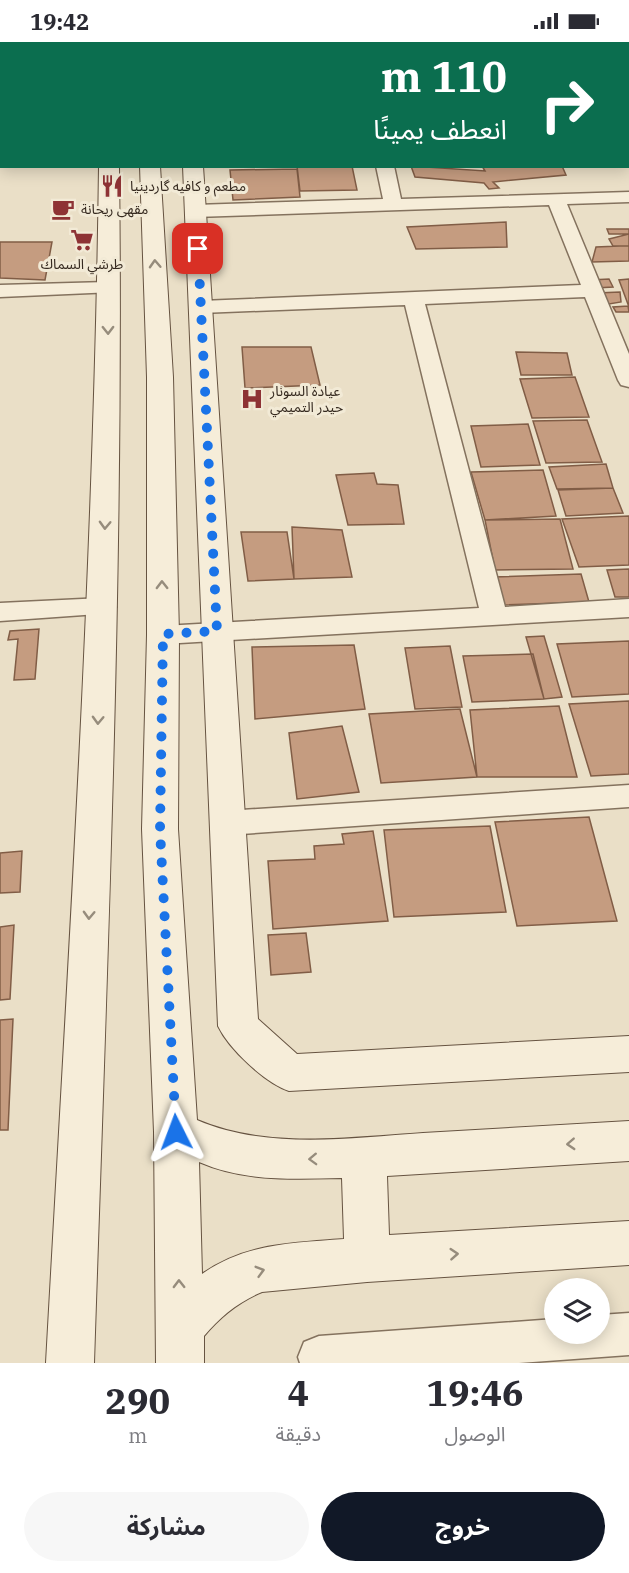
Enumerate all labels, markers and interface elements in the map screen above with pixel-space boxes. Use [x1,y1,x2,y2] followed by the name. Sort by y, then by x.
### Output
[30,7,89,36] text: 19:42
[381,49,507,104] text: 110 m
[528,66,606,144] icon: right
[373,111,507,146] text: انعطف يمينًا
[99,173,125,199] restaurant icon: مطعم و كافيه گاردينيا
[130,177,246,197] place label: مطعم و كافيه گاردينيا
[50,196,76,222] cafe icon: مقهى ريحانة
[81,200,148,218] place label: مقهى ريحانة
[172,223,223,274] pin
[69,227,95,253] supermarket icon: طرشي السماك
[181,232,214,265] icon: arrive
[41,255,123,275] place label: طرشي السماك
[149,260,162,269] one-way arrow
[102,325,114,334] one-way arrow
[269,382,343,418] place label: عيادة السونار حيدر التميمي
[239,386,265,412] hospital icon: عيادة السونار حيدر التميمي
[99,520,111,529] one-way arrow
[156,580,168,589] one-way arrow
[91,715,104,724] one-way arrow
[83,910,96,919] one-way arrow
[144,1100,208,1164] position arrow
[566,1138,575,1151] one-way arrow
[309,1152,318,1165] one-way arrow
[449,1247,458,1260] one-way arrow
[254,1266,265,1278] one-way arrow
[544,1278,610,1344] map controls
[544,1278,610,1344] button: layers
[172,1279,185,1288] one-way arrow
[287,1369,309,1416] text: 4
[426,1369,524,1416] text: 19:46
[105,1377,170,1424] text: 290
[275,1420,321,1447] text: دقيقة
[445,1420,505,1447] text: الوصول
[128,1422,147,1449] text: m
[24,1492,309,1561] button: مشاركة
[321,1492,605,1561] button: خروج

